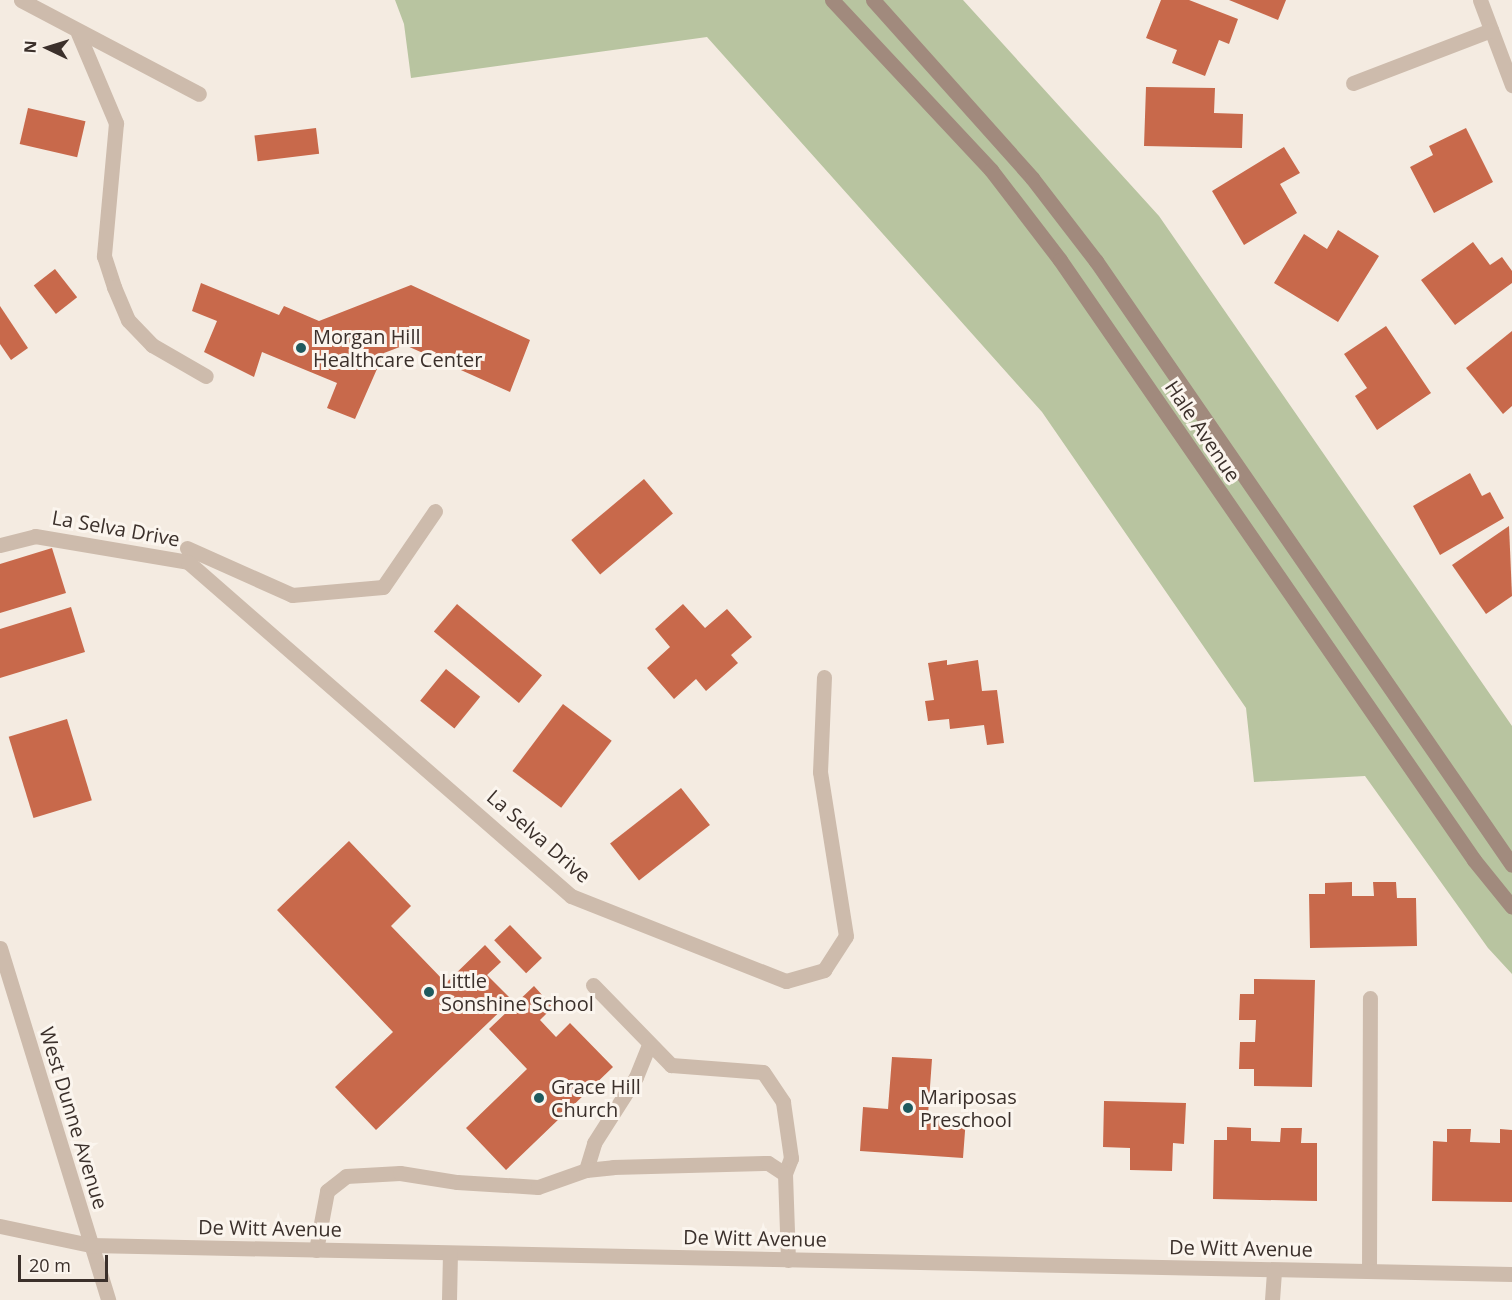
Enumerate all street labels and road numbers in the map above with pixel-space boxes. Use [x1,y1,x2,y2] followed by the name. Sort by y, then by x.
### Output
[1160,376,1246,486] street label: Hale Avenue
[50,505,182,551] street label: La Selva Drive
[482,785,596,887] street label: La Selva Drive
[35,1024,113,1212] street label: West Dunne Avenue
[198,1215,342,1241] street label: De Witt Avenue
[683,1225,827,1251] street label: De Witt Avenue
[1169,1235,1313,1261] street label: De Witt Avenue

